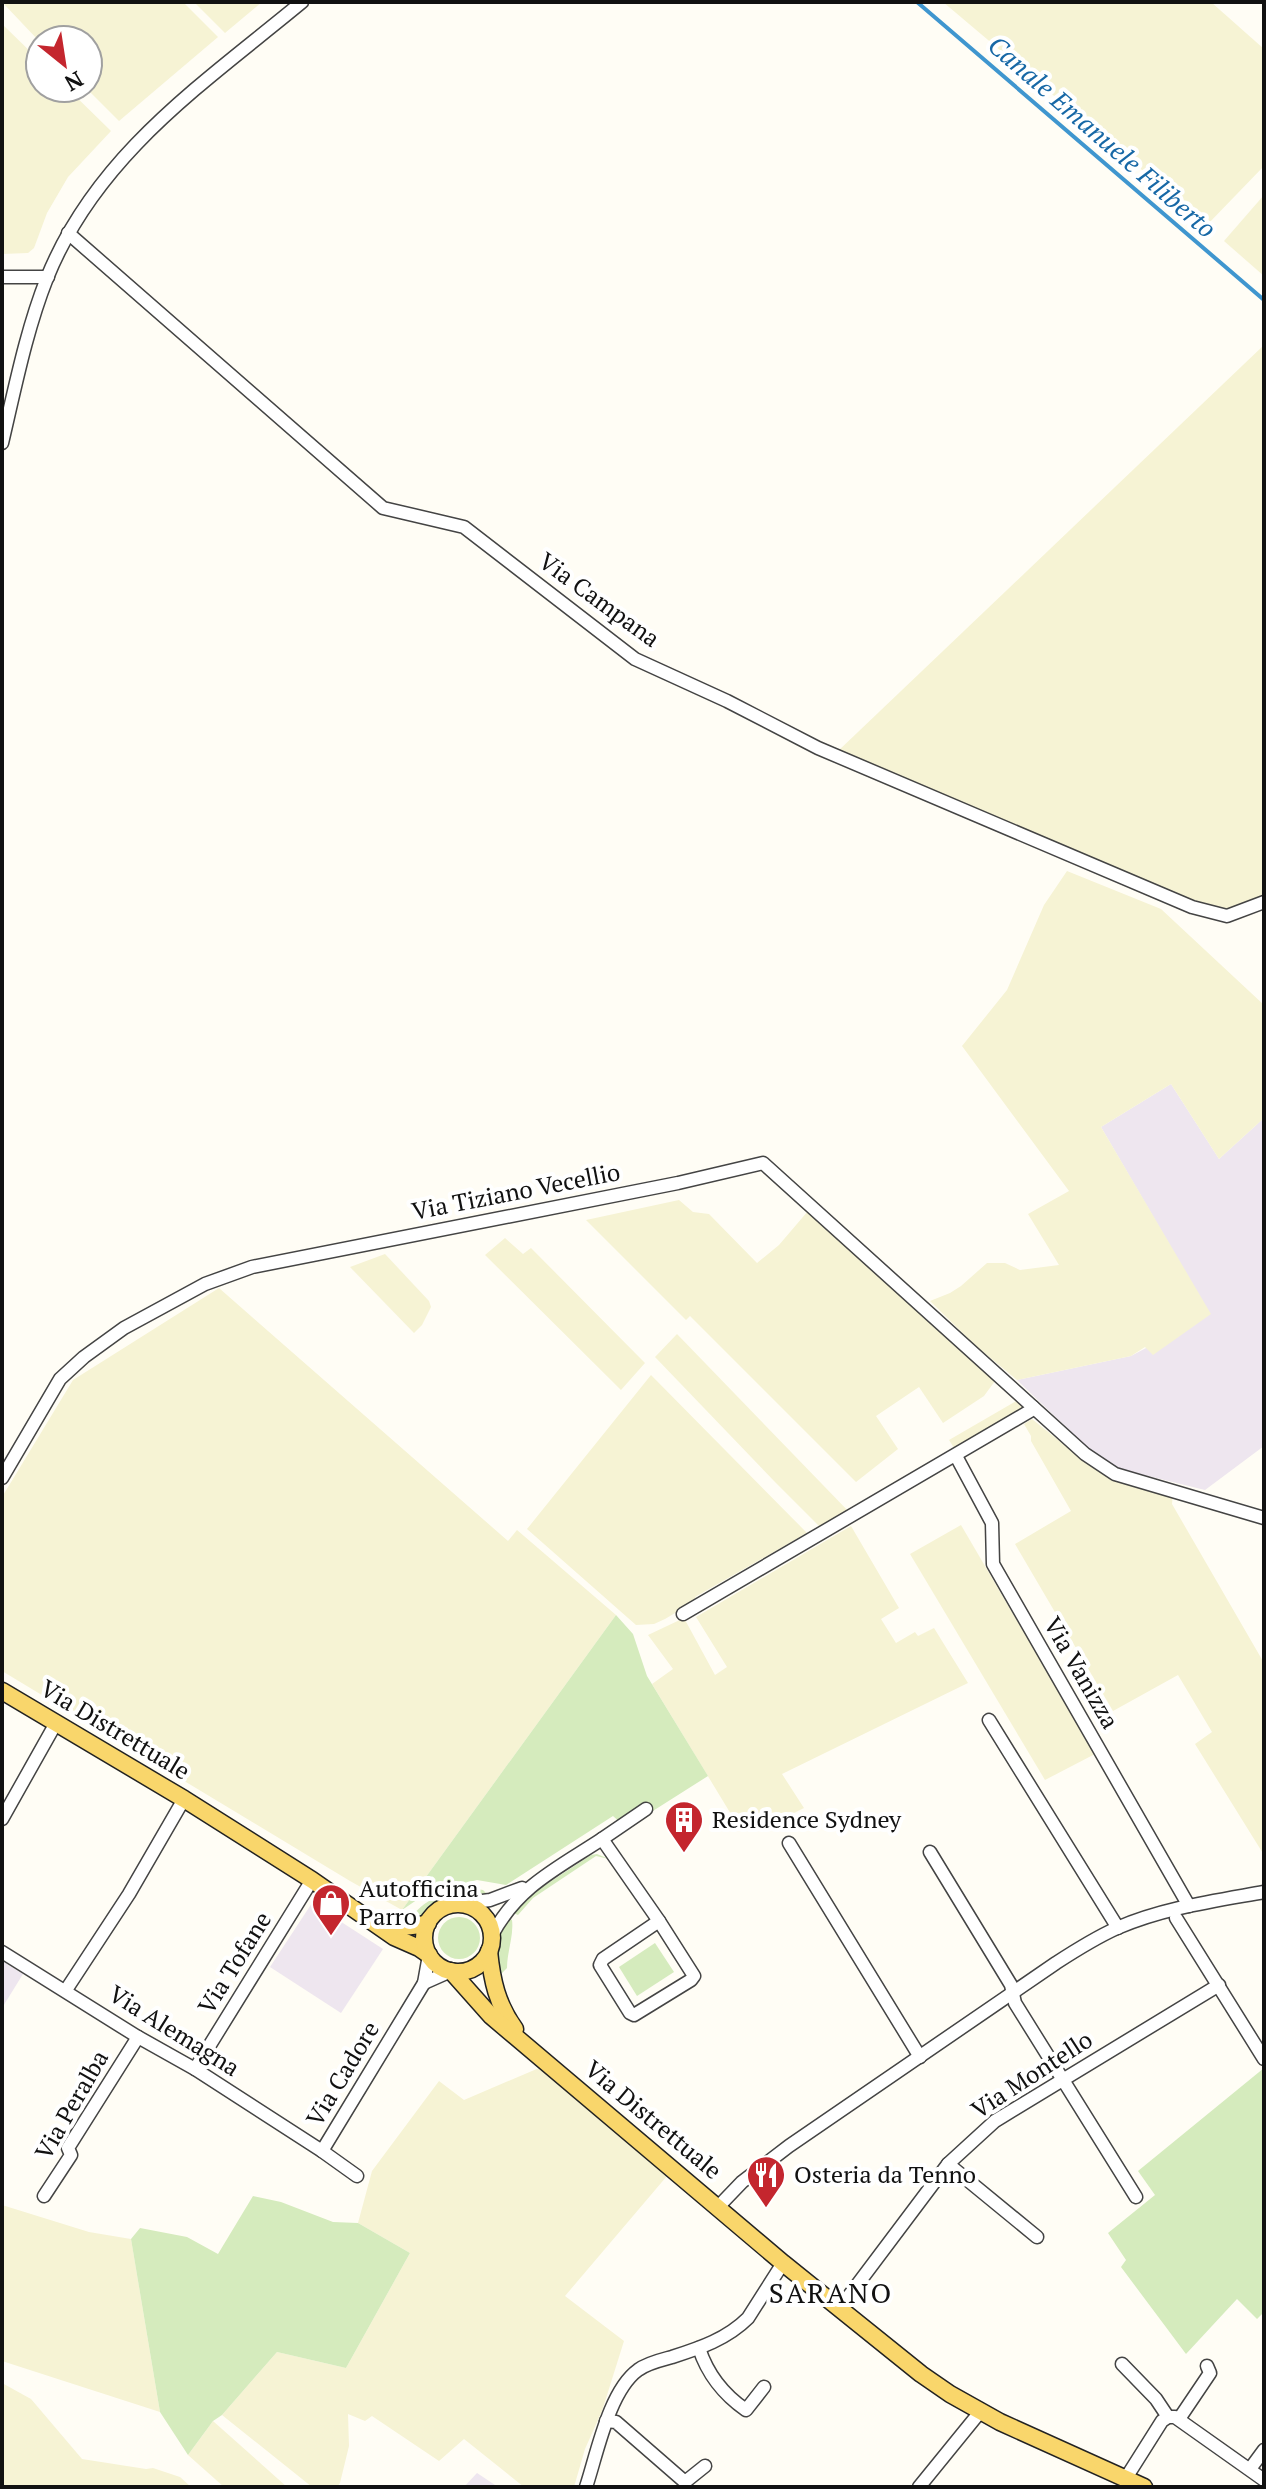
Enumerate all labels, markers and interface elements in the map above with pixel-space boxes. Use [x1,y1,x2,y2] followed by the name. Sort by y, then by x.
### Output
[24,24,104,104] north arrow
[981,28,1224,245] water label: Canale Emanuele Filiberto
[60,65,89,99] text: N
[533,545,666,654] street label: Via Campana
[409,1155,623,1227] street label: Via Tiziano Vecellio
[1037,1611,1127,1734] street label: Via Vanizza
[35,1672,196,1786] street label: Via Distrettuale
[663,1799,705,1854] building icon: Residence Sydney
[712,1803,902,1835] place label: Residence Sydney
[359,1872,479,1932] place label: Autofficina Parro
[310,1882,352,1937] shop icon: Autofficina Parro
[190,1905,278,2020] street label: Via Tofane
[103,1977,246,2083] street label: Via Alemagna
[298,2015,386,2132] street label: Via Cadore
[965,2023,1098,2125] street label: Via Montello
[27,2044,115,2165] street label: Via Peralba
[578,2053,729,2186] street label: Via Distrettuale
[745,2154,787,2209] restaurant icon: Osteria da Tenno
[794,2158,976,2190] place label: Osteria da Tenno
[769,2274,893,2311] district label: SARANO

